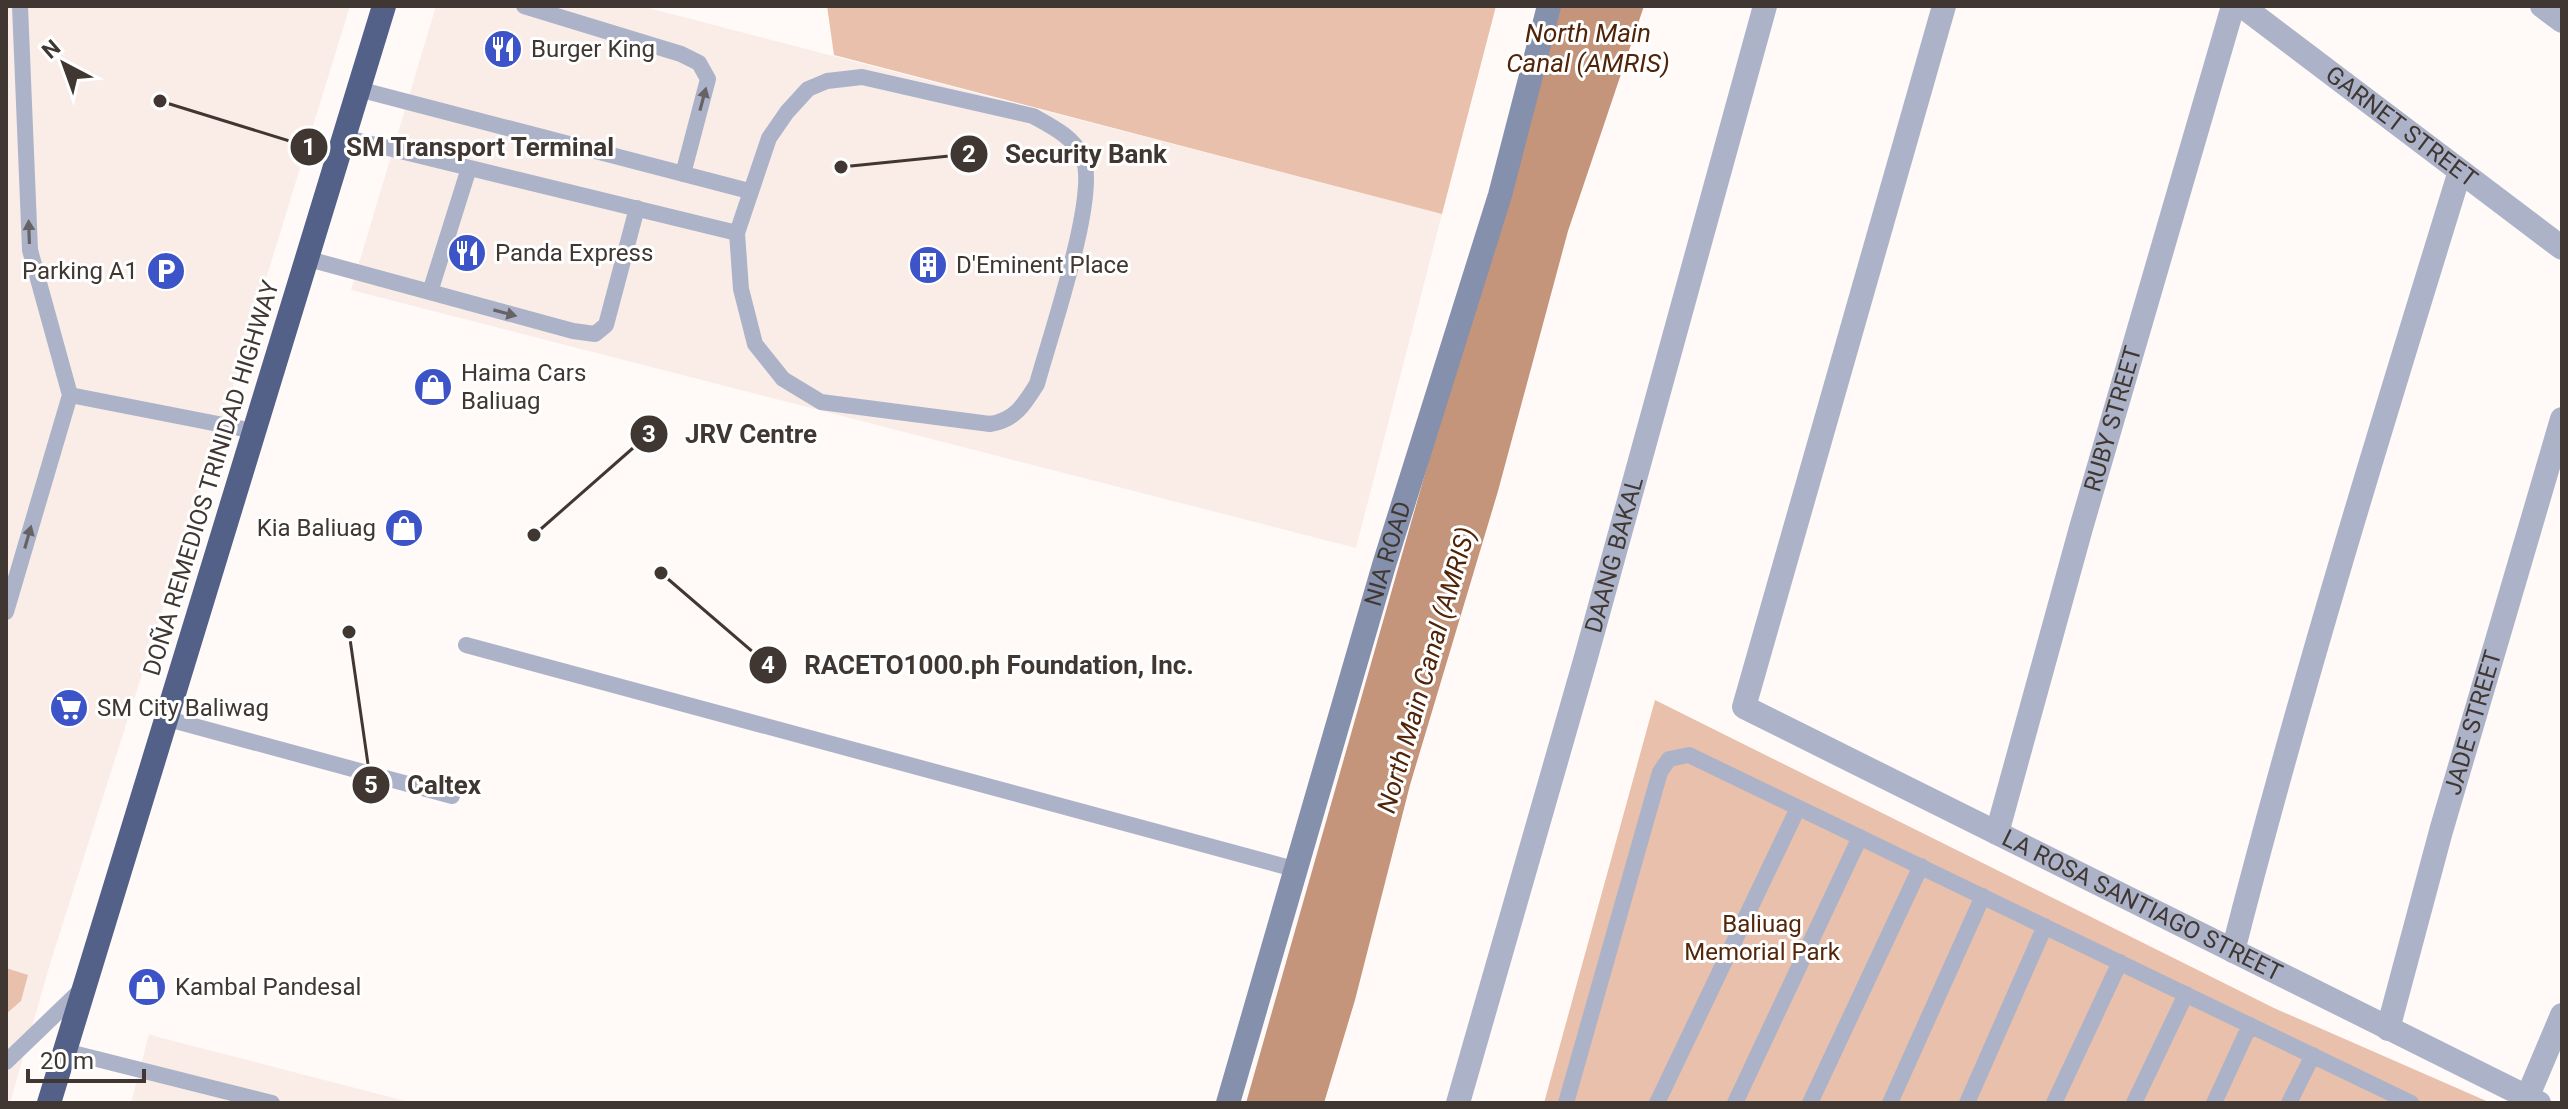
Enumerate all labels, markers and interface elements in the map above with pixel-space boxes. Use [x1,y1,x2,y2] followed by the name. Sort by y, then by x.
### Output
[1506,18,1670,78] water label: North Main Canal (AMRIS)
[24,24,104,104] north arrow
[482,28,524,70] restaurant icon: Burger King
[37,35,65,64] text: N
[531,35,655,63] place label: Burger King
[2320,60,2483,193] street label: GARNET STREET
[697,86,709,111] one-way arrow
[289,122,630,172] callout: SM Transport Terminal
[949,129,1183,179] callout: Security Bank
[346,132,614,162] text: SM Transport Terminal
[302,133,316,161] text: 1
[1005,139,1168,169] text: Security Bank
[962,140,976,168] text: 2
[23,219,36,244] one-way arrow
[446,232,488,274] restaurant icon: Panda Express
[495,239,653,267] place label: Panda Express
[907,244,949,286] building icon: D'Eminent Place
[145,250,187,292] parking icon: Parking A1
[956,251,1129,279] place label: D'Eminent Place
[22,257,138,285] place label: Parking A1
[137,276,285,679] street label: DOÑA REMEDIOS TRINIDAD HIGHWAY
[492,307,517,319] one-way arrow
[2078,343,2147,495] street label: RUBY STREET
[461,359,586,415] place label: Haima Cars Baliuag
[412,366,454,408] shop icon: Haima Cars Baliuag
[629,409,833,459] callout: JRV Centre
[685,419,817,449] text: JRV Centre
[642,420,656,448] text: 3
[1579,474,1649,636] street label: DAANG BAKAL
[1359,498,1417,609] street label: NIA ROAD
[383,507,425,549] shop icon: Kia Baliuag
[257,514,376,542] place label: Kia Baliuag
[1371,524,1481,816] water label: North Main Canal (AMRIS)
[22,525,35,549] one-way arrow
[748,640,1210,690] callout: RACETO1000.ph Foundation, Inc.
[2438,647,2507,798] street label: JADE STREET
[804,650,1194,680] text: RACETO1000.ph Foundation, Inc.
[761,651,775,679] text: 4
[48,687,90,729] supermarket icon: SM City Baliwag
[97,694,269,722] place label: SM City Baliwag
[351,760,497,810] callout: Caltex
[407,770,482,800] text: Caltex
[364,771,378,799] text: 5
[1998,824,2287,987] street label: LA ROSA SANTIAGO STREET
[1684,910,1841,966] park label: Baliuag Memorial Park
[126,966,168,1008] shop icon: Kambal Pandesal
[175,973,361,1001] place label: Kambal Pandesal
[28,1033,144,1083] scale bar
[40,1047,94,1075] text: 20 m

